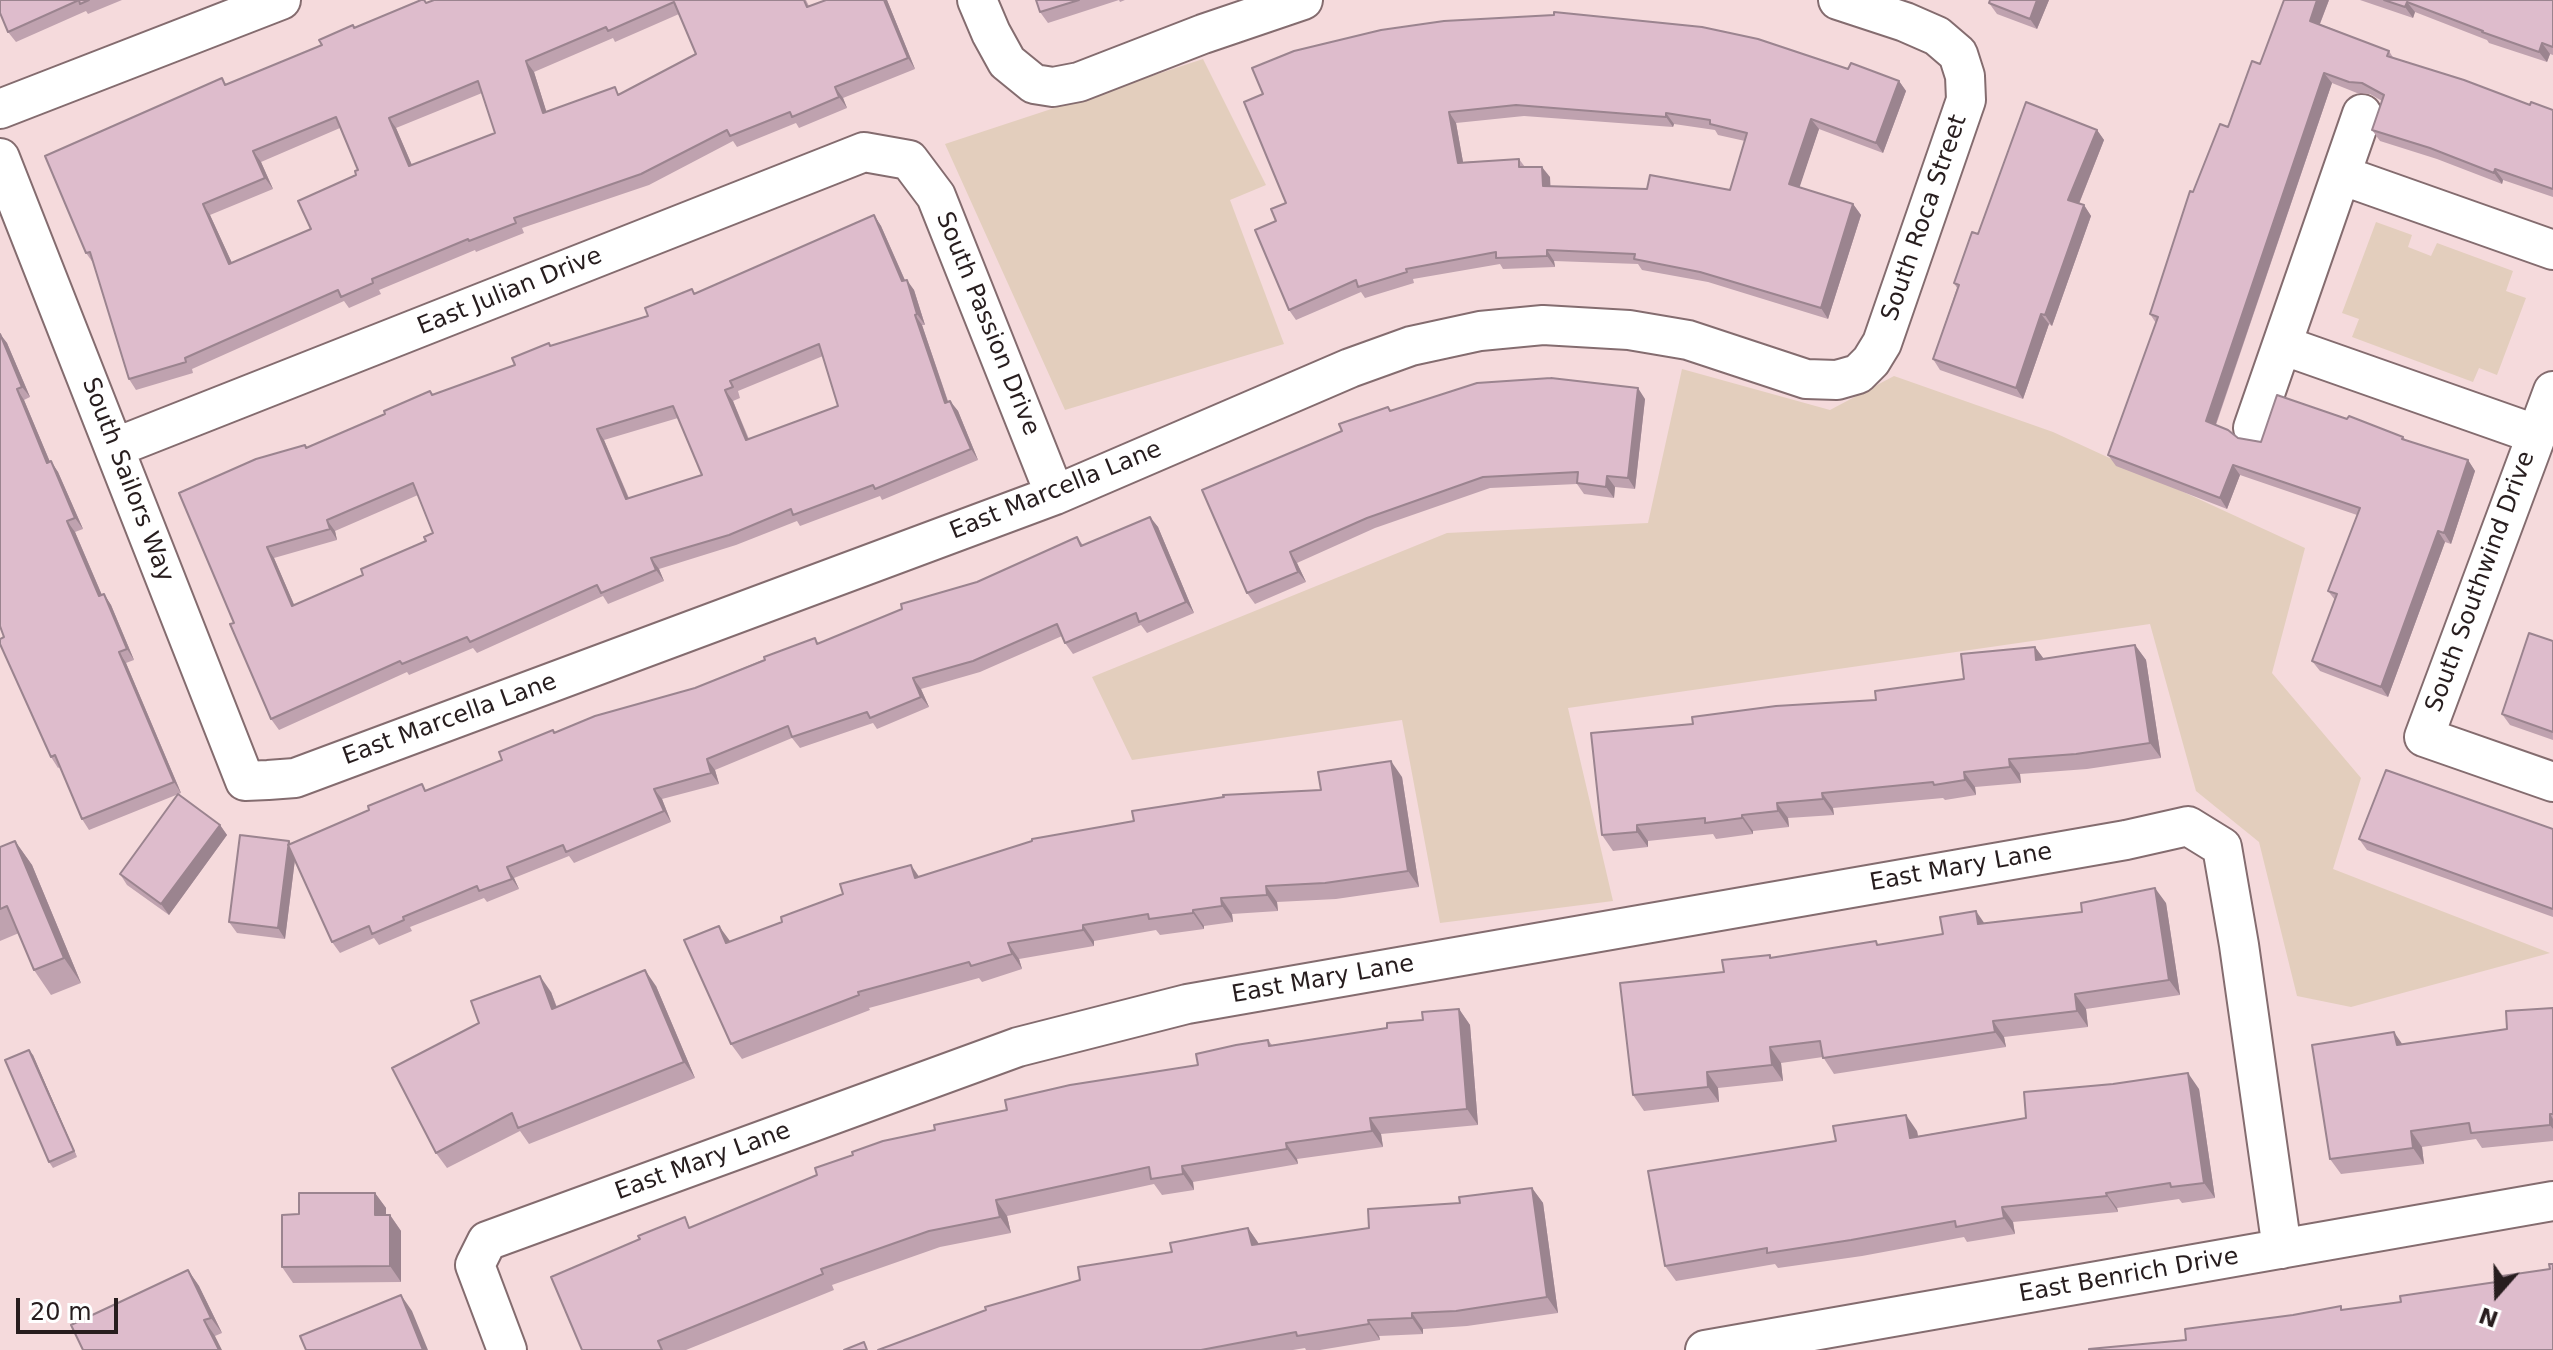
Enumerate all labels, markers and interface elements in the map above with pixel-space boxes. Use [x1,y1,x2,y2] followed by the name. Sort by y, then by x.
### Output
[1876,111,1974,325] street label: South Roca Street
[929,208,1045,440] street label: South Passion Drive
[413,242,607,342] street label: East Julian Drive
[75,374,179,586] street label: South Sailors Way
[946,435,1166,547] street label: East Marcella Lane
[2420,448,2542,716] street label: South Southwind Drive
[339,668,561,772] street label: East Marcella Lane
[1868,838,2054,898] street label: East Mary Lane
[1230,950,1416,1010] street label: East Mary Lane
[611,1117,795,1207] street label: East Mary Lane
[2017,1243,2241,1309] street label: East Benrich Drive
[2457,1254,2537,1334] north arrow
[20,1282,122,1332] scale bar
[30,1298,92,1326] text: 20 m
[2476,1302,2502,1332] text: N

